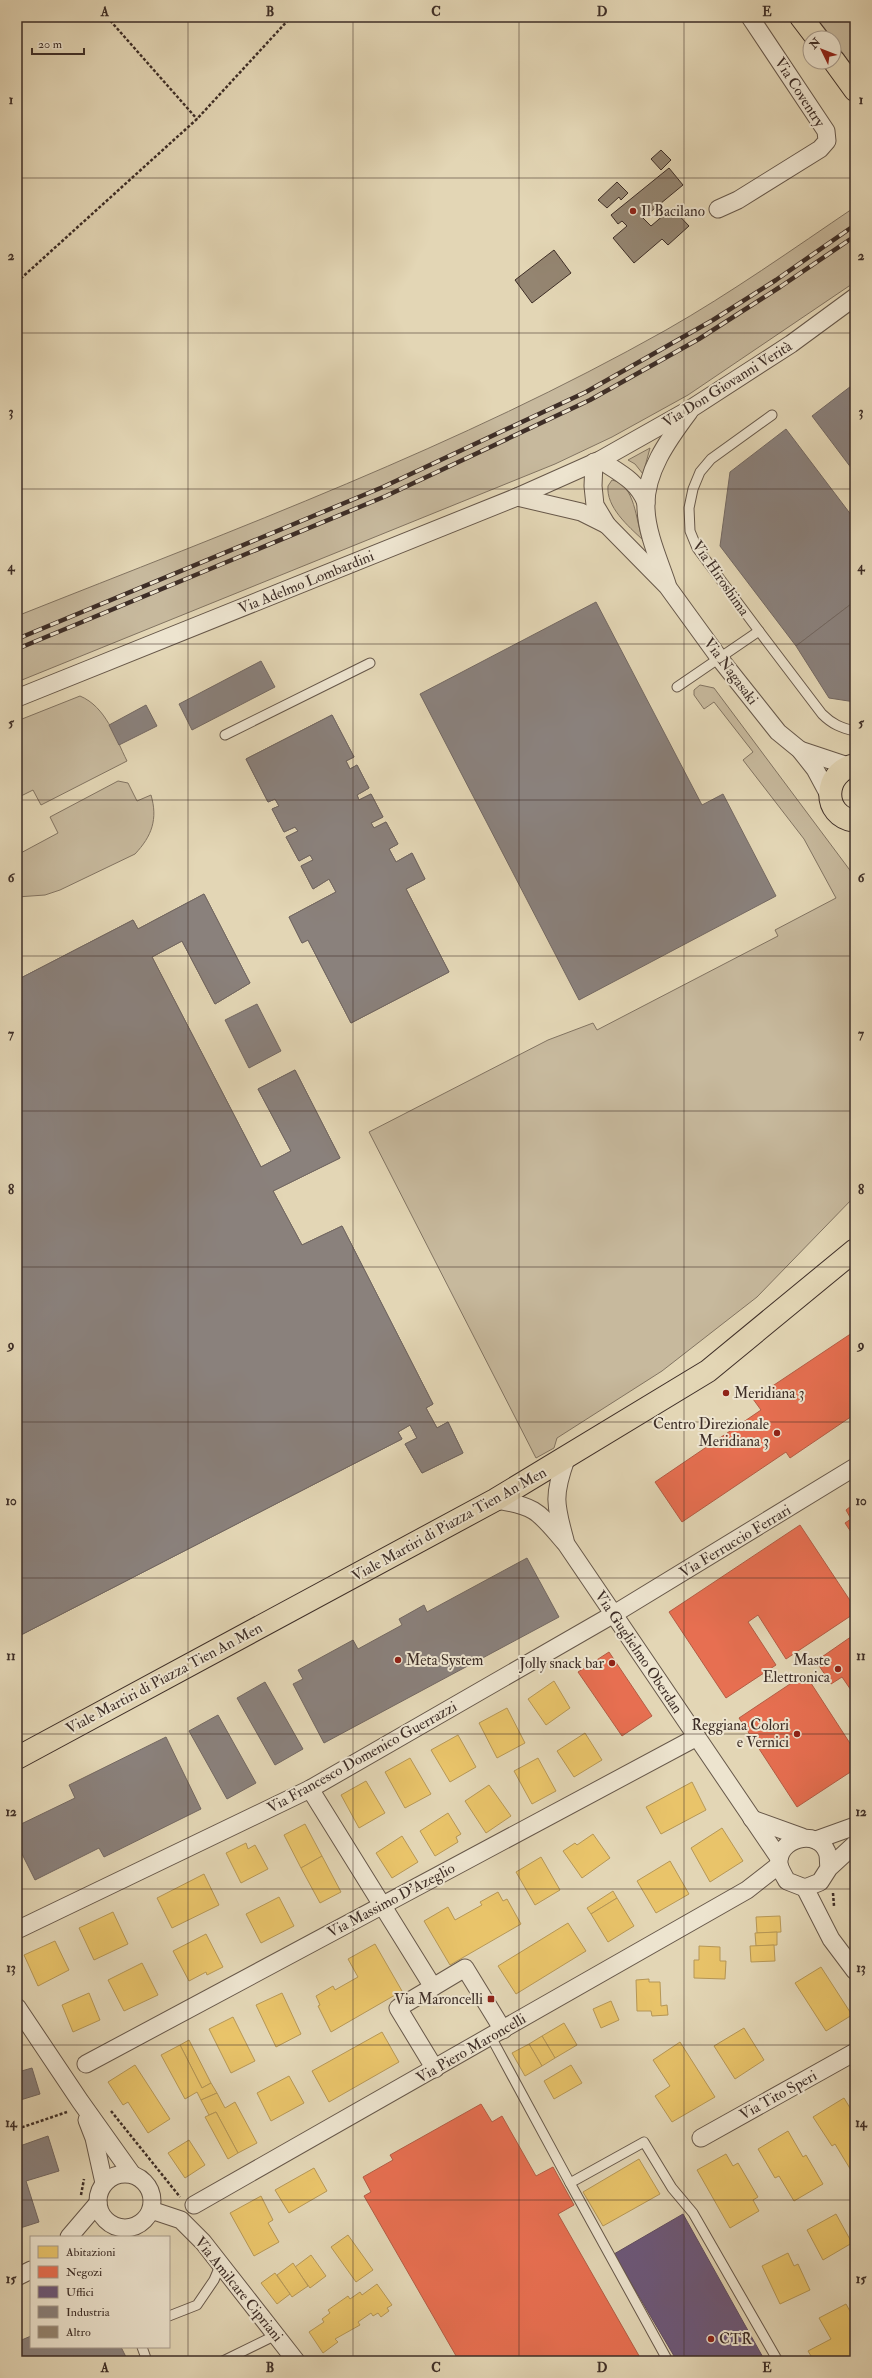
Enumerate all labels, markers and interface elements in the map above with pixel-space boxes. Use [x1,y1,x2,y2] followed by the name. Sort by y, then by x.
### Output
[100,4,110,20] text: A
[266,4,274,20] text: B
[431,4,441,20] text: C
[597,4,608,20] text: D
[762,4,772,20] text: E
[32,30,84,56] scale bar
[802,30,842,70] north arrow
[806,35,824,52] text: N
[38,37,63,52] text: 20 m
[770,54,829,131] street label: Via Coventry
[9,92,14,108] text: 1
[859,92,864,108] text: 1
[641,202,705,221] place label: Il Bacilano
[628,206,638,216] marker: Il Bacilano
[8,248,15,264] text: 2
[858,248,865,264] text: 2
[659,336,796,432] street label: Via Don Giovanni Verità
[9,404,14,420] text: 3
[859,404,864,420] text: 3
[688,537,754,620] street label: Via Hiroshima
[236,547,377,618] street label: Via Adelmo Lombardini
[6,559,15,575] text: 4
[856,559,865,575] text: 4
[699,634,762,709] street label: Via Nagasaki
[8,715,14,731] text: 5
[858,715,864,731] text: 5
[8,870,16,886] text: 6
[858,870,866,886] text: 6
[8,1026,15,1042] text: 7
[858,1026,865,1042] text: 7
[8,1182,14,1198] text: 8
[858,1182,864,1198] text: 8
[6,1337,15,1353] text: 9
[856,1337,865,1353] text: 9
[734,1384,804,1403] place label: Meridiana 3
[721,1388,731,1398] marker: Meridiana 3
[653,1415,769,1451] place label: Centro Direzionale Meridiana 3
[772,1428,782,1438] marker: Centro Direzionale Meridiana 3
[349,1463,550,1586] street label: Viale Martiri di Piazza Tien An Men
[5,1493,17,1509] text: 10
[855,1493,867,1509] text: 10
[676,1501,794,1582] street label: Via Ferruccio Ferrari
[590,1587,687,1718] street label: Via Guglielmo Oberdan
[63,1618,266,1738] street label: Viale Martiri di Piazza Tien An Men
[6,1648,16,1664] text: 11
[856,1648,866,1664] text: 11
[406,1651,484,1670] place label: Meta System
[763,1651,831,1687] place label: Maste Elettronica
[518,1654,604,1674] place label: Jolly snack bar
[393,1655,403,1665] marker: Meta System
[607,1658,617,1668] marker: Jolly snack bar
[833,1664,843,1674] marker: Maste Elettronica
[264,1697,460,1818] street label: Via Francesco Domenico Guerrazzi
[691,1716,789,1752] place label: Reggiana Colori e Vernici
[792,1729,802,1739] marker: Reggiana Colori e Vernici
[5,1804,17,1820] text: 12
[855,1804,867,1820] text: 12
[324,1859,458,1942] street label: Via Massimo D'Azeglio
[6,1960,16,1976] text: 13
[856,1960,866,1976] text: 13
[394,1990,483,2009] place label: Via Maroncelli
[486,1994,496,2004] marker: Via Maroncelli
[413,2009,530,2088] street label: Via Piero Maroncelli
[736,2066,821,2125] street label: Via Tito Speri
[5,2115,18,2131] text: 14
[855,2115,868,2131] text: 14
[190,2233,287,2346] street label: Via Amilcare Cipriani
[30,2236,170,2348] legend
[65,2245,116,2260] text: Abitazioni
[66,2265,102,2280] text: Negozi
[6,2271,16,2287] text: 15
[856,2271,866,2287] text: 15
[66,2285,94,2300] text: Uffici
[66,2305,111,2320] text: Industria
[65,2325,91,2340] text: Altro
[719,2330,753,2349] place label: CTR
[706,2334,716,2344] marker: CTR
[100,2360,110,2376] text: A
[266,2360,274,2376] text: B
[431,2360,441,2376] text: C
[597,2360,608,2376] text: D
[762,2360,772,2376] text: E

